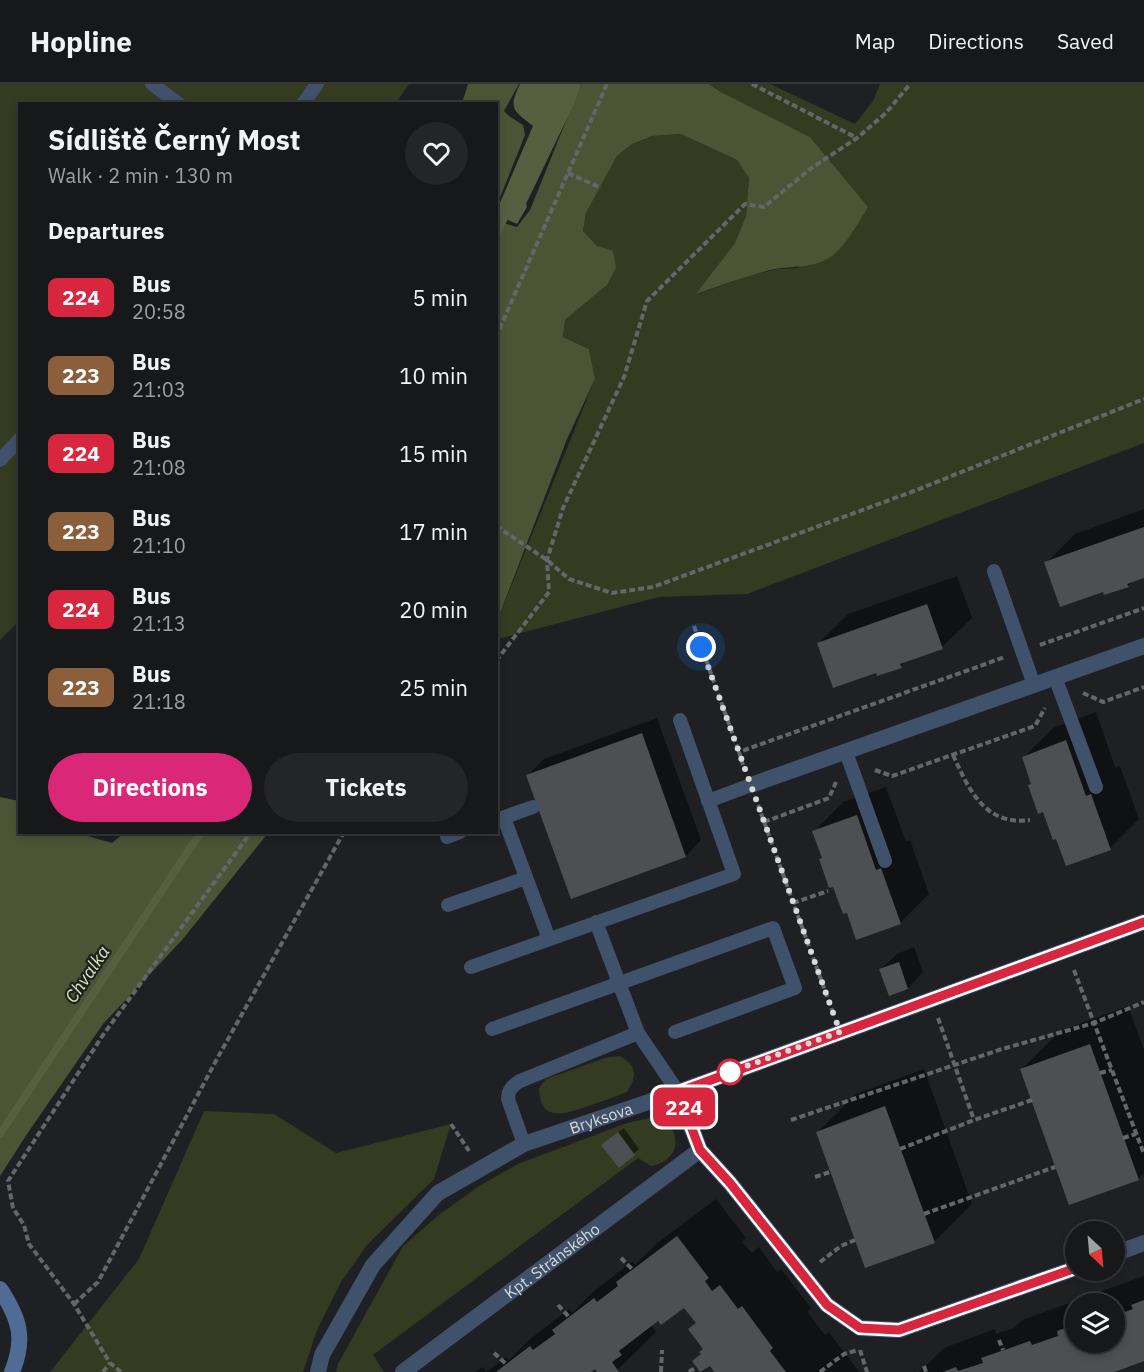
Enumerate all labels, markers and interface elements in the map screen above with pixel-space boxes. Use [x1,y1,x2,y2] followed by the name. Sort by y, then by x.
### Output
[30,23,132,60] text: Hopline
[855,27,895,55] text: Map
[928,27,1024,55] text: Directions
[1057,27,1114,55] text: Saved
[48,121,300,158] text: Sídliště Černý Most
[405,122,468,185] button: heart
[48,162,233,189] text: Walk · 2 min · 130 m
[48,216,164,245] text: Departures
[132,269,171,298] text: Bus
[62,283,100,311] text: 224
[412,283,468,312] text: 5 min
[132,298,186,325] text: 20:58
[132,347,171,376] text: Bus
[62,361,100,389] text: 223
[399,361,468,390] text: 10 min
[132,376,186,403] text: 21:03
[132,425,171,454] text: Bus
[62,439,100,467] text: 224
[399,439,468,468] text: 15 min
[132,454,186,481] text: 21:08
[132,503,171,532] text: Bus
[62,517,100,545] text: 223
[399,517,468,546] text: 17 min
[132,532,186,559] text: 21:10
[132,581,171,610] text: Bus
[62,595,100,623] text: 224
[399,595,468,624] text: 20 min
[132,610,186,637] text: 21:13
[686,632,716,662] your location
[132,659,171,688] text: Bus
[62,673,100,701] text: 223
[399,673,468,702] text: 25 min
[132,688,186,715] text: 21:18
[48,753,252,822] button: Directions
[264,753,468,822] button: Tickets
[60,941,114,1007] water label: Chvalka
[717,1059,743,1085] unlabelled marker
[650,1088,718,1126] line badge: 224
[665,1093,703,1121] text: 224
[567,1098,636,1138] street label: Bryksova
[500,1218,604,1303] street label: Kpt. Stránského
[1065,1221,1125,1281] north arrow
[1065,1221,1125,1353] map controls
[1065,1293,1125,1353] button: layers

